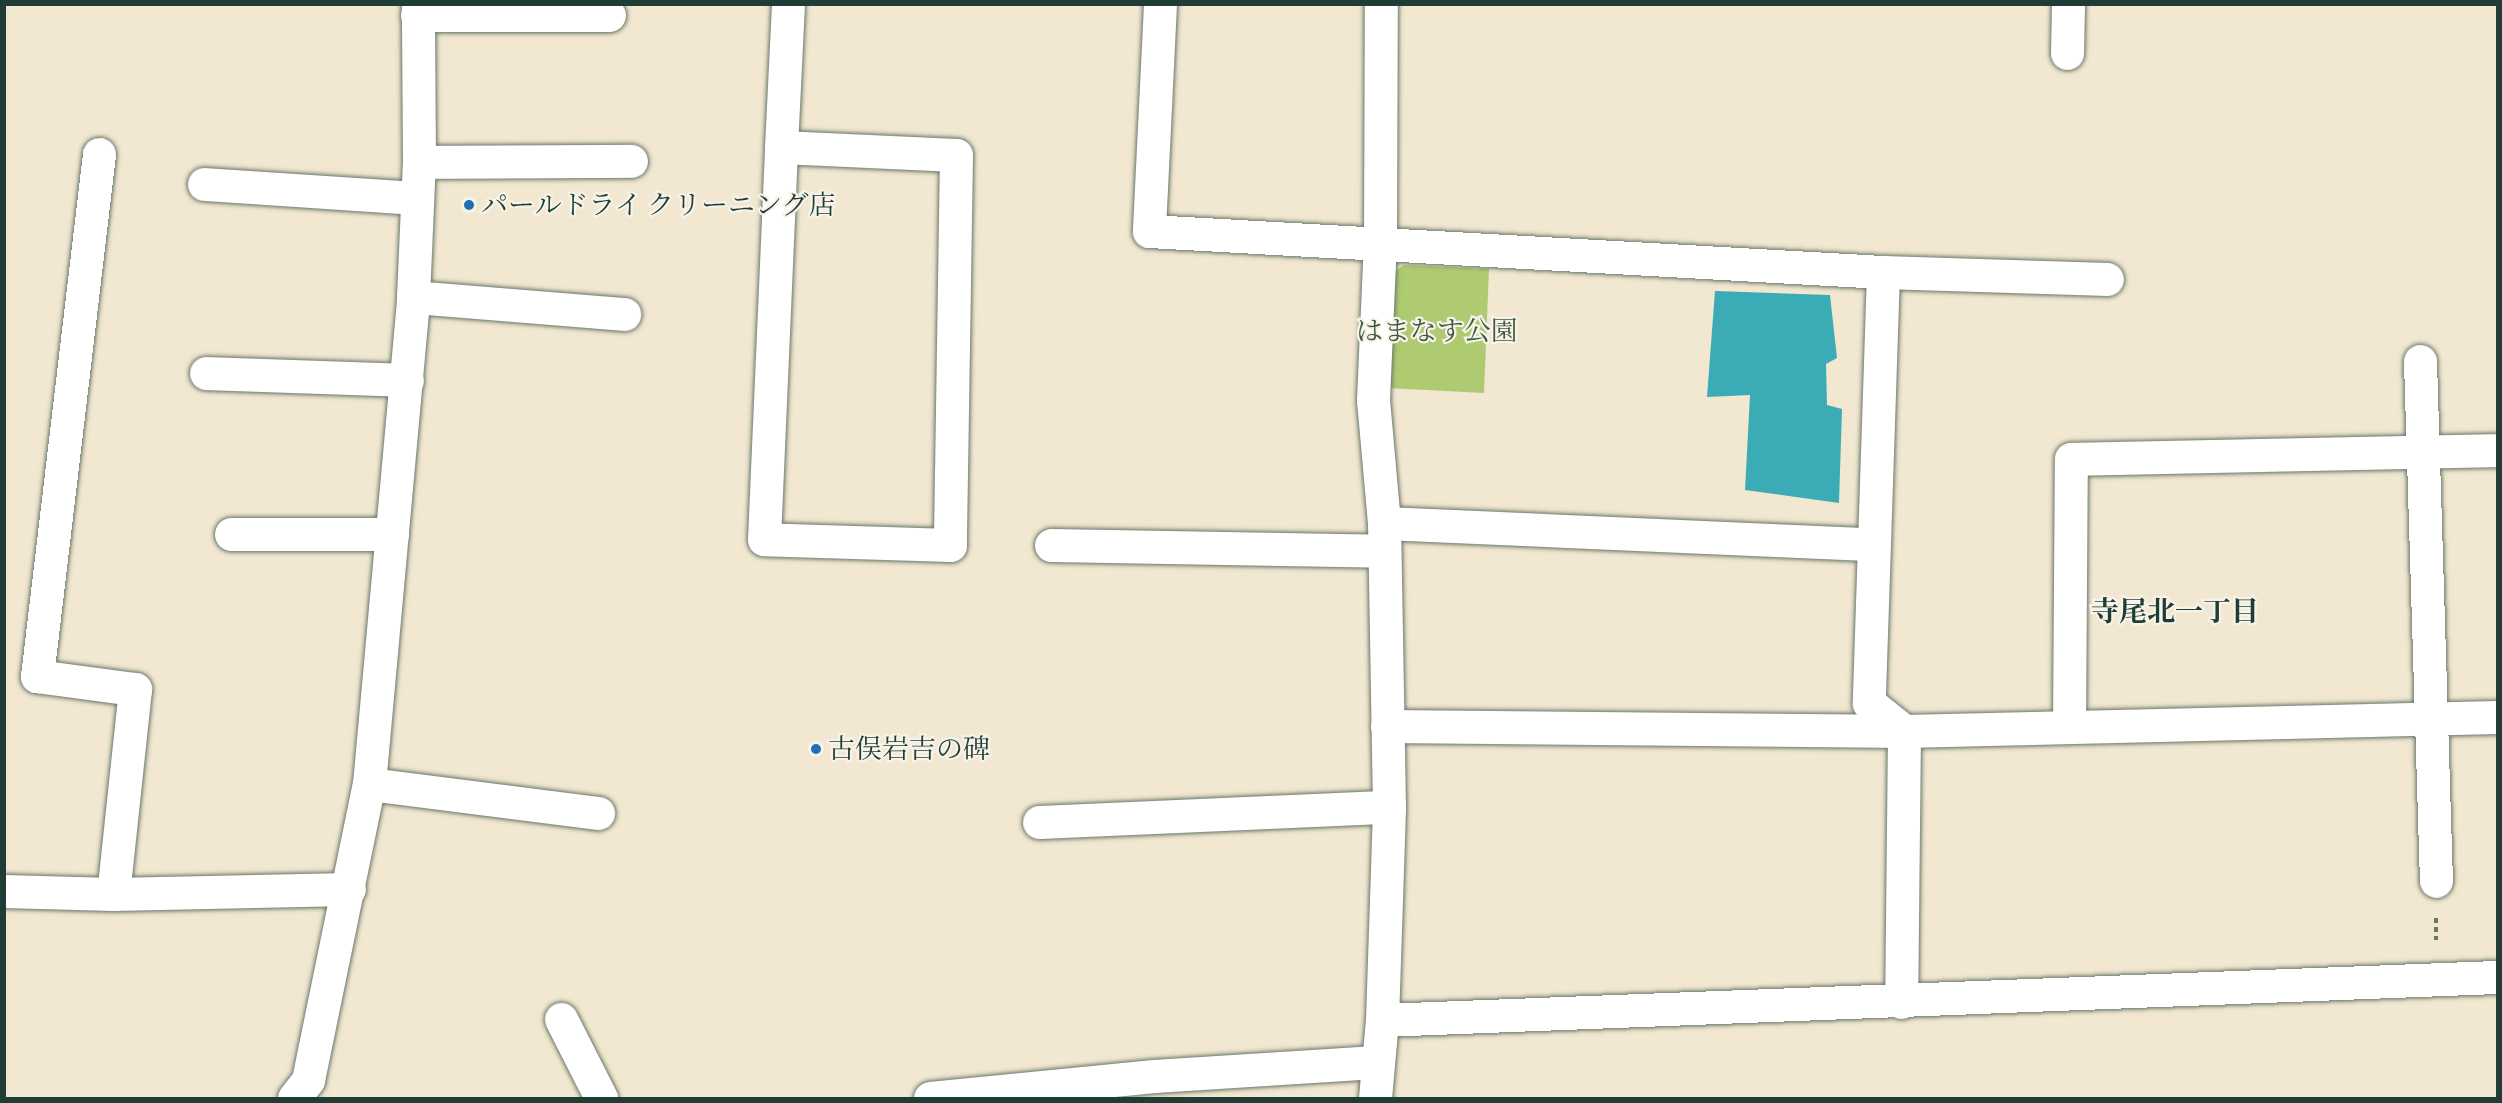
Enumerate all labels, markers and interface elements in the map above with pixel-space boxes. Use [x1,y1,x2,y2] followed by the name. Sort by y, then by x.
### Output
[481,189,837,221] place label: パールドライ クリーニング店
[462,198,476,212] marker: パールドライ クリーニング店
[1356,315,1518,347] park label: はまなす公園
[2091,594,2259,628] district label: 寺尾北一丁目
[828,733,990,765] place label: 古俣岩吉の碑
[809,742,823,756] marker: 古俣岩吉の碑

